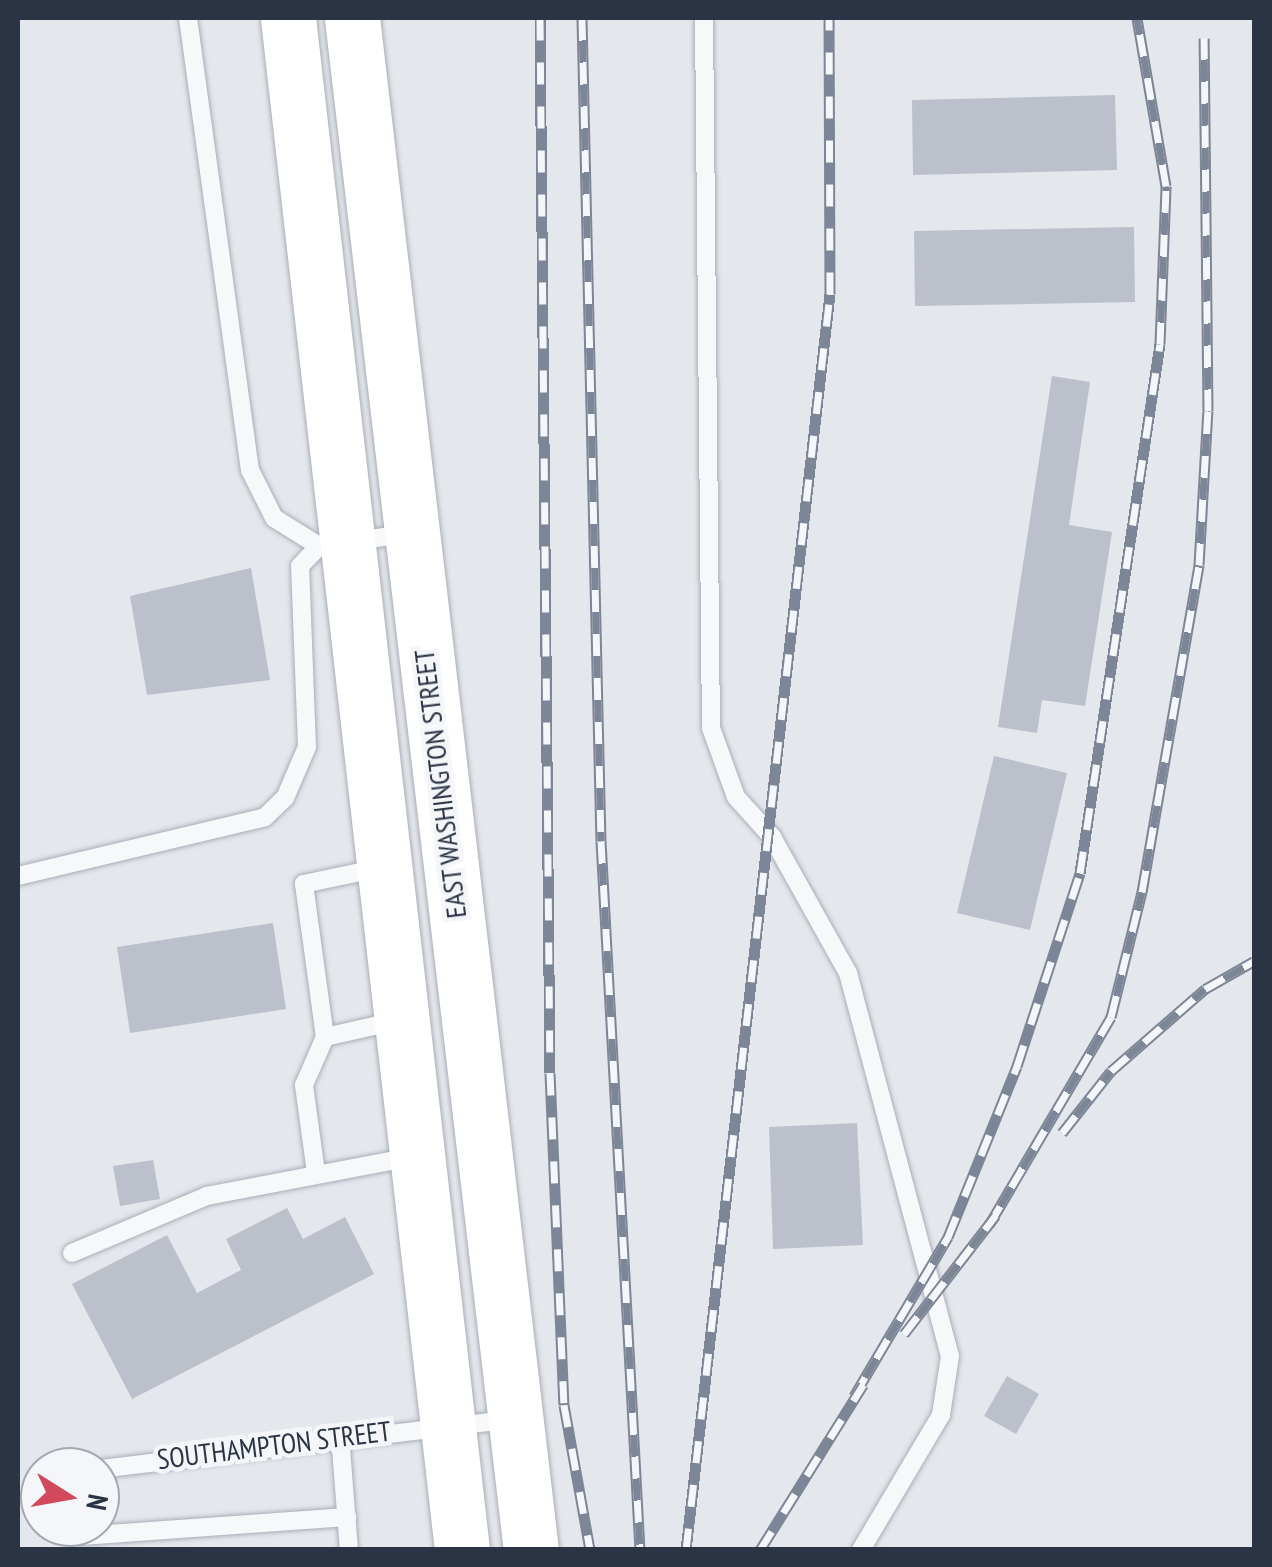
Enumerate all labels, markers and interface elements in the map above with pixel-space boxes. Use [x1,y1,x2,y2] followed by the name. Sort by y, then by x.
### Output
[407,647,473,921] street label: EAST WASHINGTON STREET
[155,1414,393,1476] street label: SOUTHAMPTON STREET
[20,1447,120,1547] north arrow
[78,1491,118,1513] text: N

